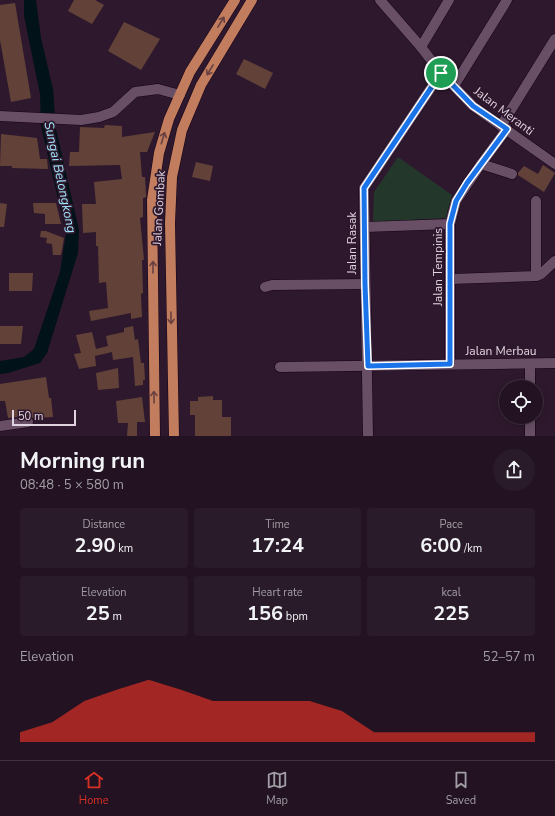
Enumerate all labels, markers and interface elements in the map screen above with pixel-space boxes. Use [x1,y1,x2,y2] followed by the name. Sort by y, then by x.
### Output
[218,16,226,28] one-way arrow
[424,56,458,90] pin
[430,62,452,84] icon: arrive
[206,64,214,76] one-way arrow
[470,83,537,139] street label: Jalan Meranti
[39,120,81,235] water label: Sungai Belongkong
[160,132,167,145] one-way arrow
[149,169,169,247] street label: Jalan Gombak
[344,211,360,275] street label: Jalan Rasak
[430,228,446,307] street label: Jalan Tempinis
[149,261,157,274] one-way arrow
[167,311,175,324] one-way arrow
[464,343,537,359] street label: Jalan Merbau
[499,380,543,424] map controls
[499,380,543,424] button: locate
[151,391,158,404] one-way arrow
[12,408,76,427] scale bar
[18,409,43,424] text: 50 m
[20,446,145,476] text: Morning run
[493,449,535,491] button: share
[20,476,124,494] text: 08:48 · 5 × 580 m
[82,517,125,532] text: Distance
[265,517,290,532] text: Time
[439,517,463,532] text: Pace
[74,532,115,559] text: 2.90
[251,532,304,559] text: 17:24
[420,532,461,559] text: 6:00
[115,541,133,556] text: km
[461,541,482,556] text: /km
[81,585,127,600] text: Elevation
[252,585,303,600] text: Heart rate
[441,585,461,600] text: kcal
[86,600,110,627] text: 25
[247,600,283,627] text: 156
[433,600,469,627] text: 225
[110,609,122,624] text: m
[283,609,308,624] text: bpm
[20,648,74,666] text: Elevation
[483,648,535,666] text: 52–57 m
[79,769,109,808] tab: Home
[266,769,288,808] tab: Map
[446,769,476,808] tab: Saved

